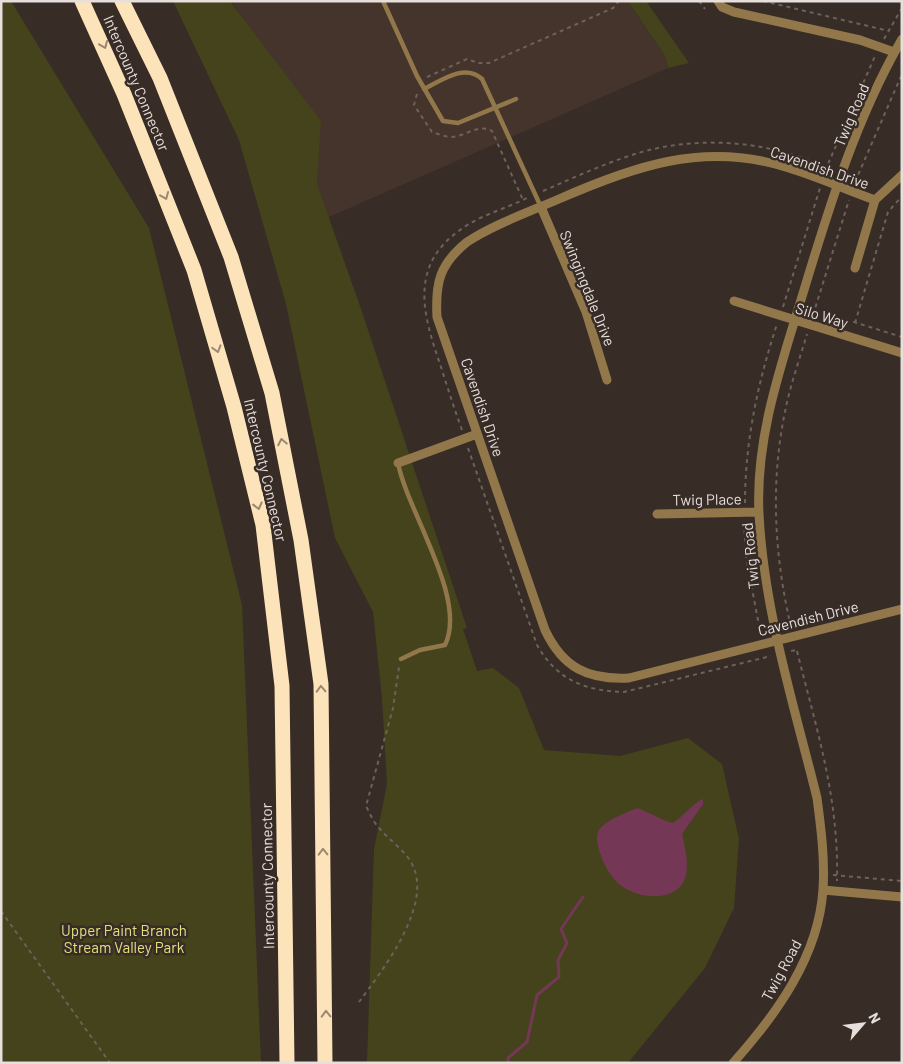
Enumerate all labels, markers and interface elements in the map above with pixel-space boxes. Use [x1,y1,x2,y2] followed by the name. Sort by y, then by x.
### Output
[100,12,174,154] street label: Intercounty Connector
[97,40,108,49] one-way arrow
[830,81,872,149] street label: Twig Road
[768,142,872,192] street label: Cavendish Drive
[159,191,169,199] one-way arrow
[557,228,619,348] street label: Swingingdale Drive
[793,298,851,332] street label: Silo Way
[212,345,222,353] one-way arrow
[458,355,508,459] street label: Cavendish Drive
[241,397,291,544] street label: Intercounty Connector
[277,438,288,447] one-way arrow
[672,489,742,509] street label: Twig Place
[252,502,263,511] one-way arrow
[738,522,762,590] street label: Twig Road
[756,597,860,639] street label: Cavendish Drive
[315,685,326,693] one-way arrow
[257,802,277,949] street label: Intercounty Connector
[318,847,329,855] one-way arrow
[61,921,187,956] park label: Upper Paint Branch Stream Valley Park
[757,936,805,1004] street label: Twig Road
[838,999,888,1049] north arrow
[321,1010,331,1018] one-way arrow
[865,1010,885,1026] text: N

